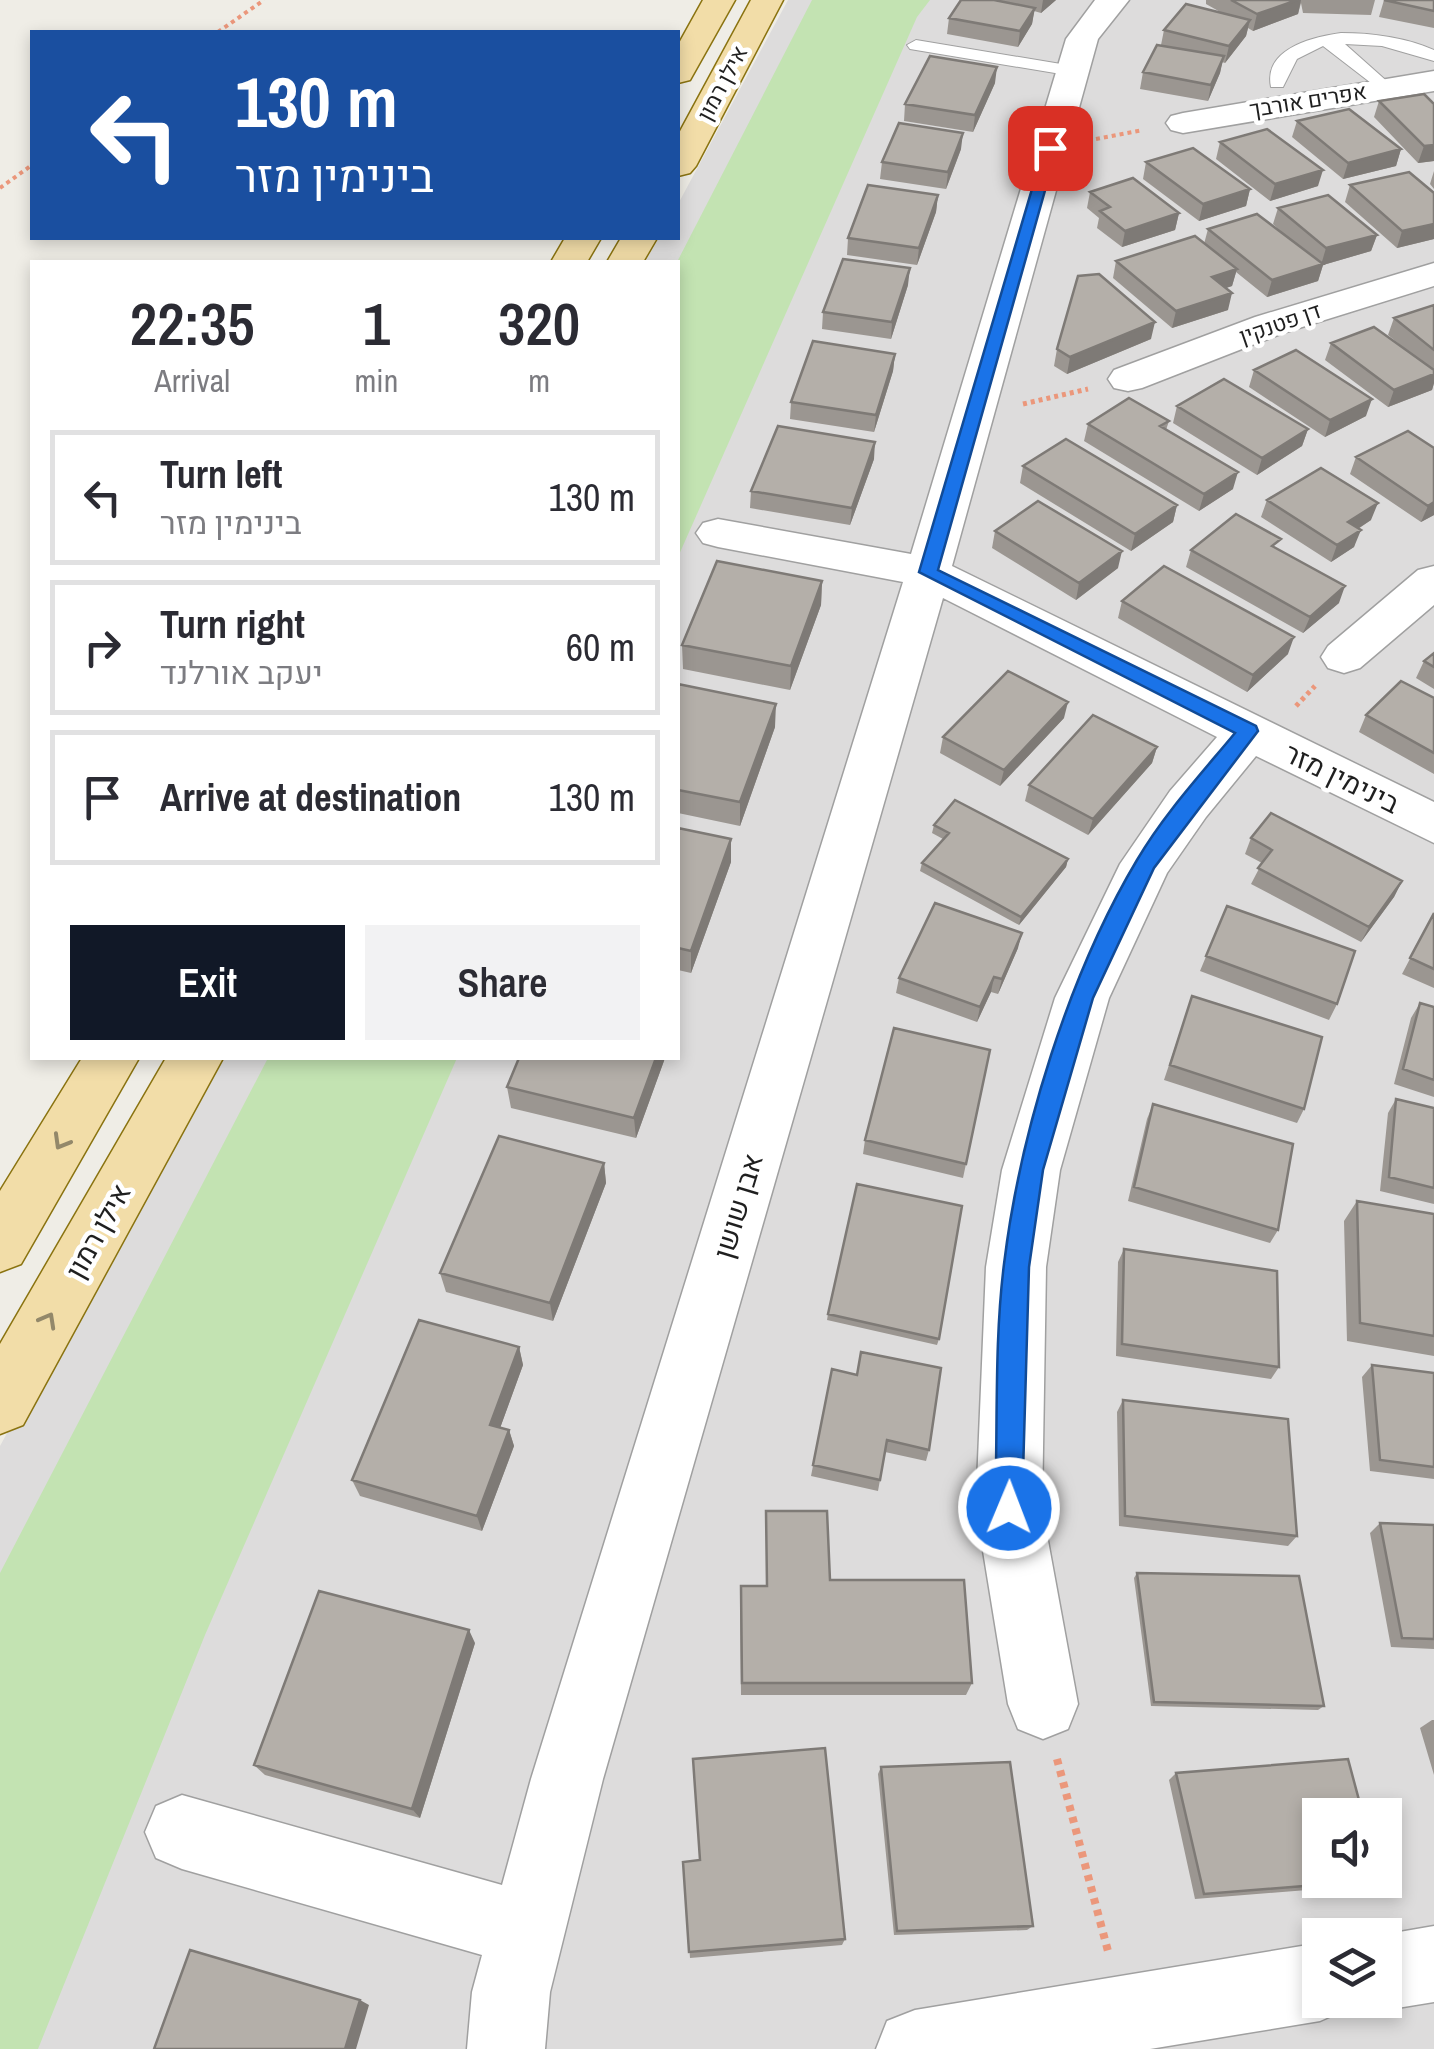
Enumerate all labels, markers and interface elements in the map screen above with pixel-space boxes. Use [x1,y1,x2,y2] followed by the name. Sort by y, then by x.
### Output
[690,40,754,126] street label: אילן רמון
[235,55,398,149] text: 130 m
[70,70,200,200] icon: left
[1247,76,1369,124] street label: אפרים אורבך
[1008,106,1093,191] pin
[1023,121,1078,176] icon: arrive
[235,145,434,206] text: בינימין מזר
[130,283,255,364] text: 22:35
[363,283,390,364] text: 1
[498,283,580,364] text: 320
[1235,295,1325,351] street label: דן פטנקין
[154,359,230,402] text: Arrival
[355,359,398,402] text: min
[528,359,550,402] text: m
[160,449,282,500] text: Turn left
[75,470,130,525] icon: left
[548,472,635,523] text: 130 m
[160,501,302,544] text: בינימין מזר
[160,599,305,650] text: Turn right
[75,620,130,675] icon: right
[566,622,635,673] text: 60 m
[160,651,323,694] text: יעקב אורלנד
[1278,734,1406,822] street label: בינימין מזר
[75,770,130,825] icon: arrive
[160,772,461,823] text: Arrive at destination
[548,772,635,823] text: 130 m
[70,925,345,1040] button: Exit
[365,925,640,1040] button: Share
[54,1131,73,1149] one-way arrow
[704,1149,772,1263] street label: אבן שושן
[56,1177,140,1285] street label: אילן רמון
[36,1313,56,1331] one-way arrow
[957,1456,1061,1560] position arrow
[1302,1798,1402,2018] map controls
[1302,1798,1402,1898] button: sound
[1302,1918,1402,2018] button: layers

